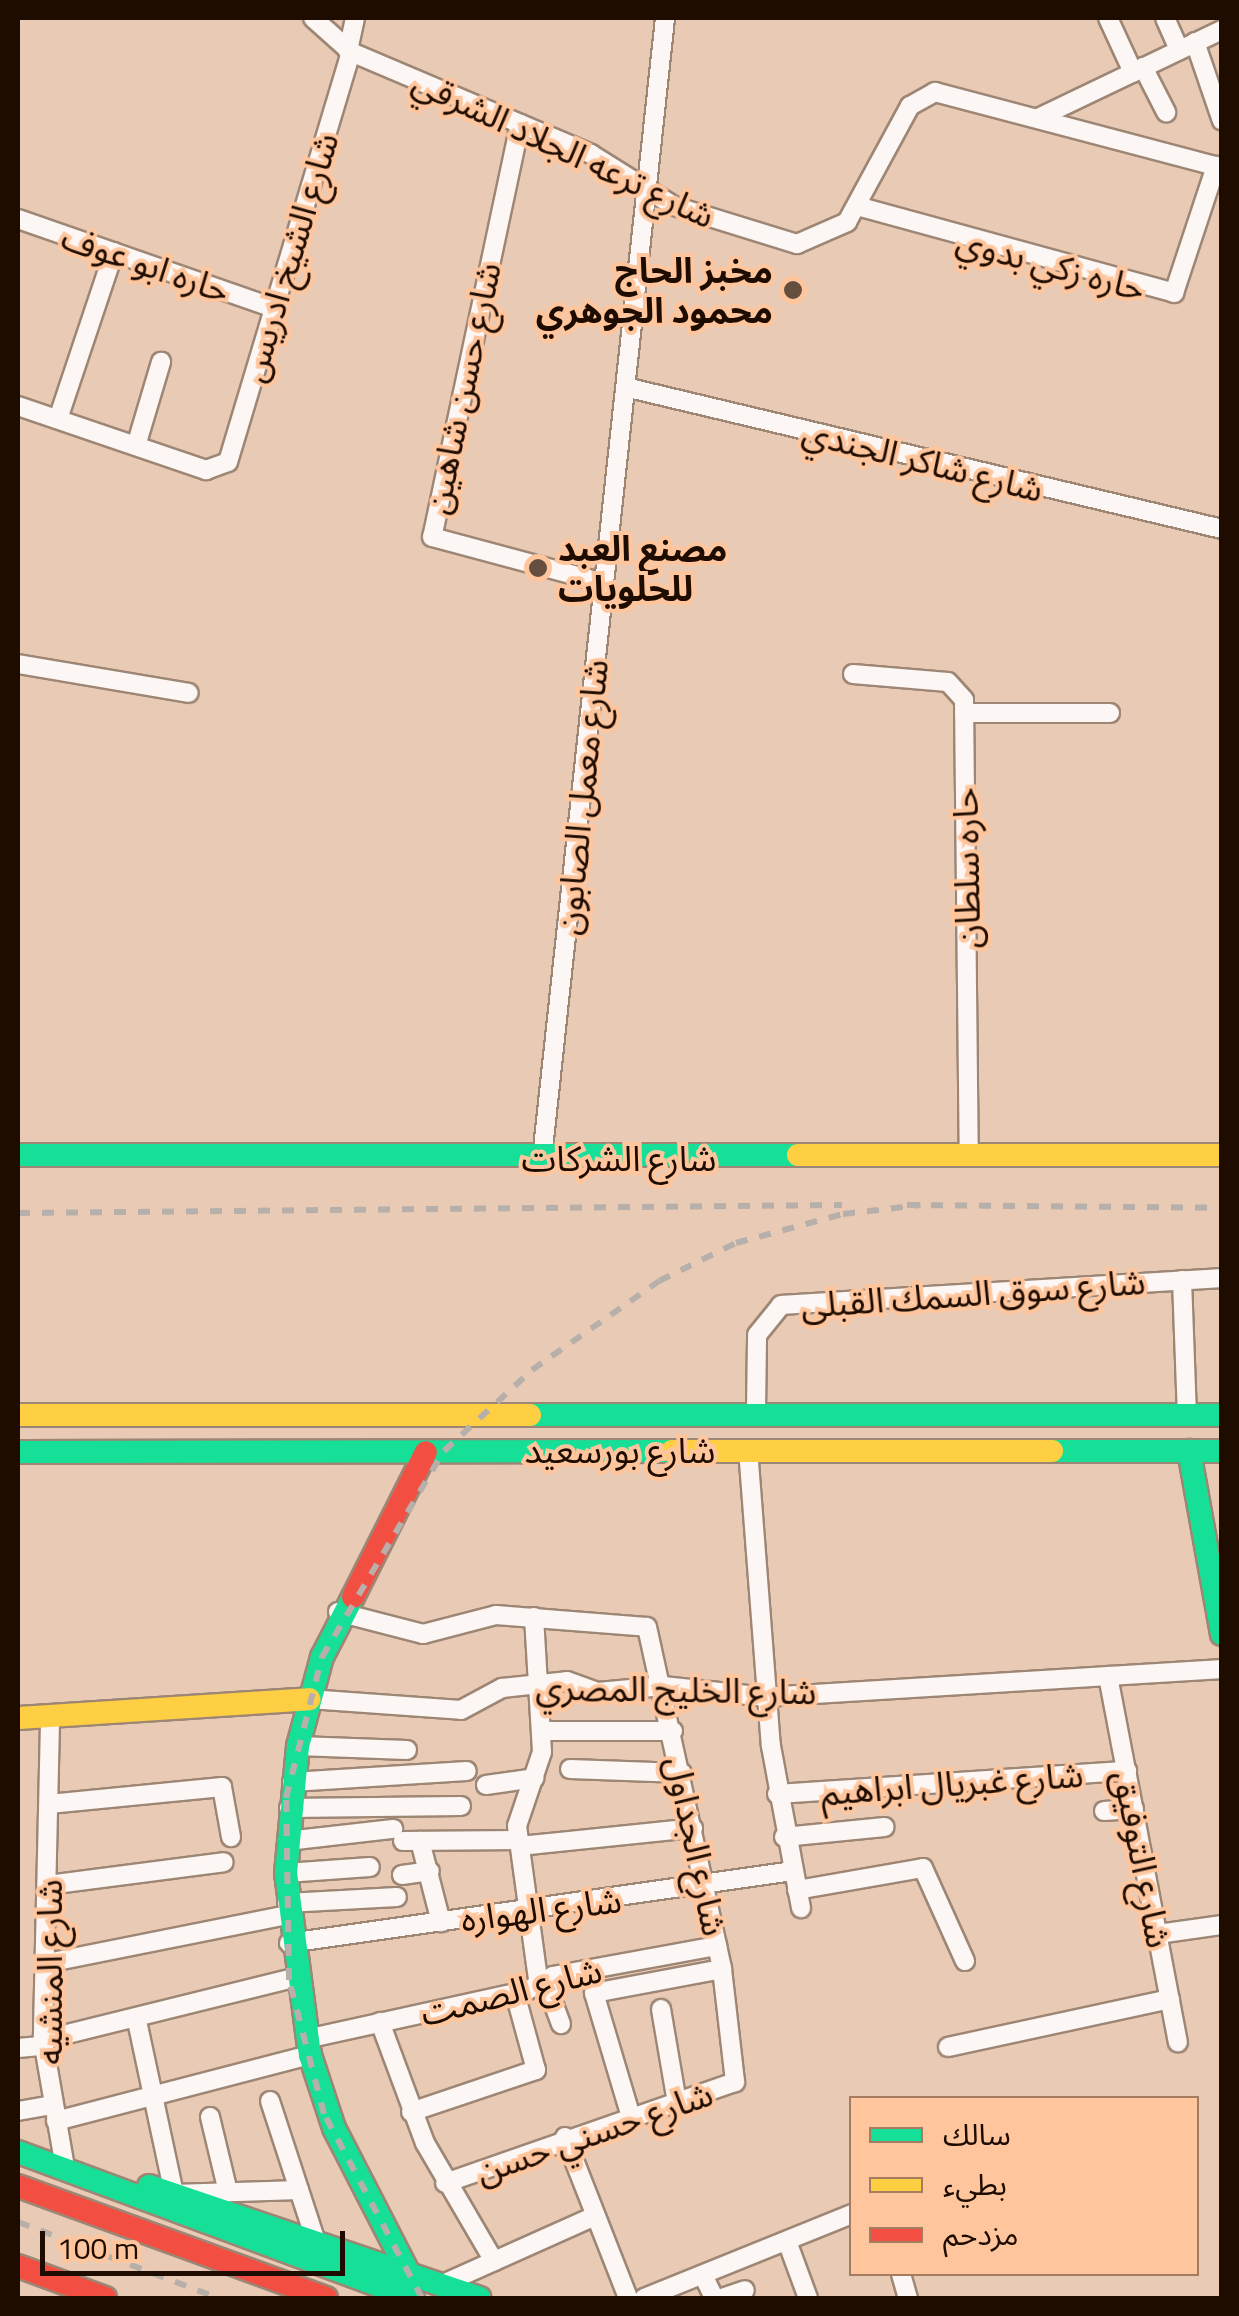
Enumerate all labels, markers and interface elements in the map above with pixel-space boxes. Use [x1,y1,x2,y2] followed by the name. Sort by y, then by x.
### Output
[406,60,722,236] street label: شارع ترعه الجلاد الشرقي
[231,127,347,387] street label: شارع الشيخ ادريس
[57,215,235,311] street label: حاره ابو عوف
[952,219,1150,309] street label: حاره زكي بدوي
[536,249,773,331] place label: مخبز الحاج محمود الجوهري
[415,259,509,517] street label: شارع حسن شاهين
[782,279,804,301] marker: مخبز الحاج محمود الجوهري
[798,410,1048,510] street label: شارع شاكر الجندي
[558,527,727,609] place label: مصنع العبد للحلويات
[527,557,549,579] marker: مصنع العبد للحلويات
[546,657,616,937] street label: شارع معمل الصابون
[944,787,988,949] street label: حاره سلطان
[522,1137,716,1179] street label: شارع الشركات
[799,1260,1147,1326] street label: شارع سوق السمك القبلى
[525,1429,715,1471] street label: شارع بورسعيد
[535,1666,817,1712] street label: شارع الخليج المصري
[657,1752,737,1940] street label: شارع الجداول
[819,1753,1085,1813] street label: شارع غبريال ابراهيم
[1105,1767,1181,1951] street label: شارع التوفيق
[458,1878,624,1940] street label: شارع الهواره
[28,1879,70,2065] street label: شارع المنشيه
[416,1948,606,2034] street label: شارع الصمت
[470,2072,718,2192] street label: شارع حسني حسن
[849,2096,1199,2276] legend
[943,2111,1011,2157] text: سالك
[943,2161,1007,2207] text: بطيء
[45,2211,350,2273] scale bar
[943,2211,1019,2257] text: مزدحم
[57,2225,139,2271] text: 100 m

